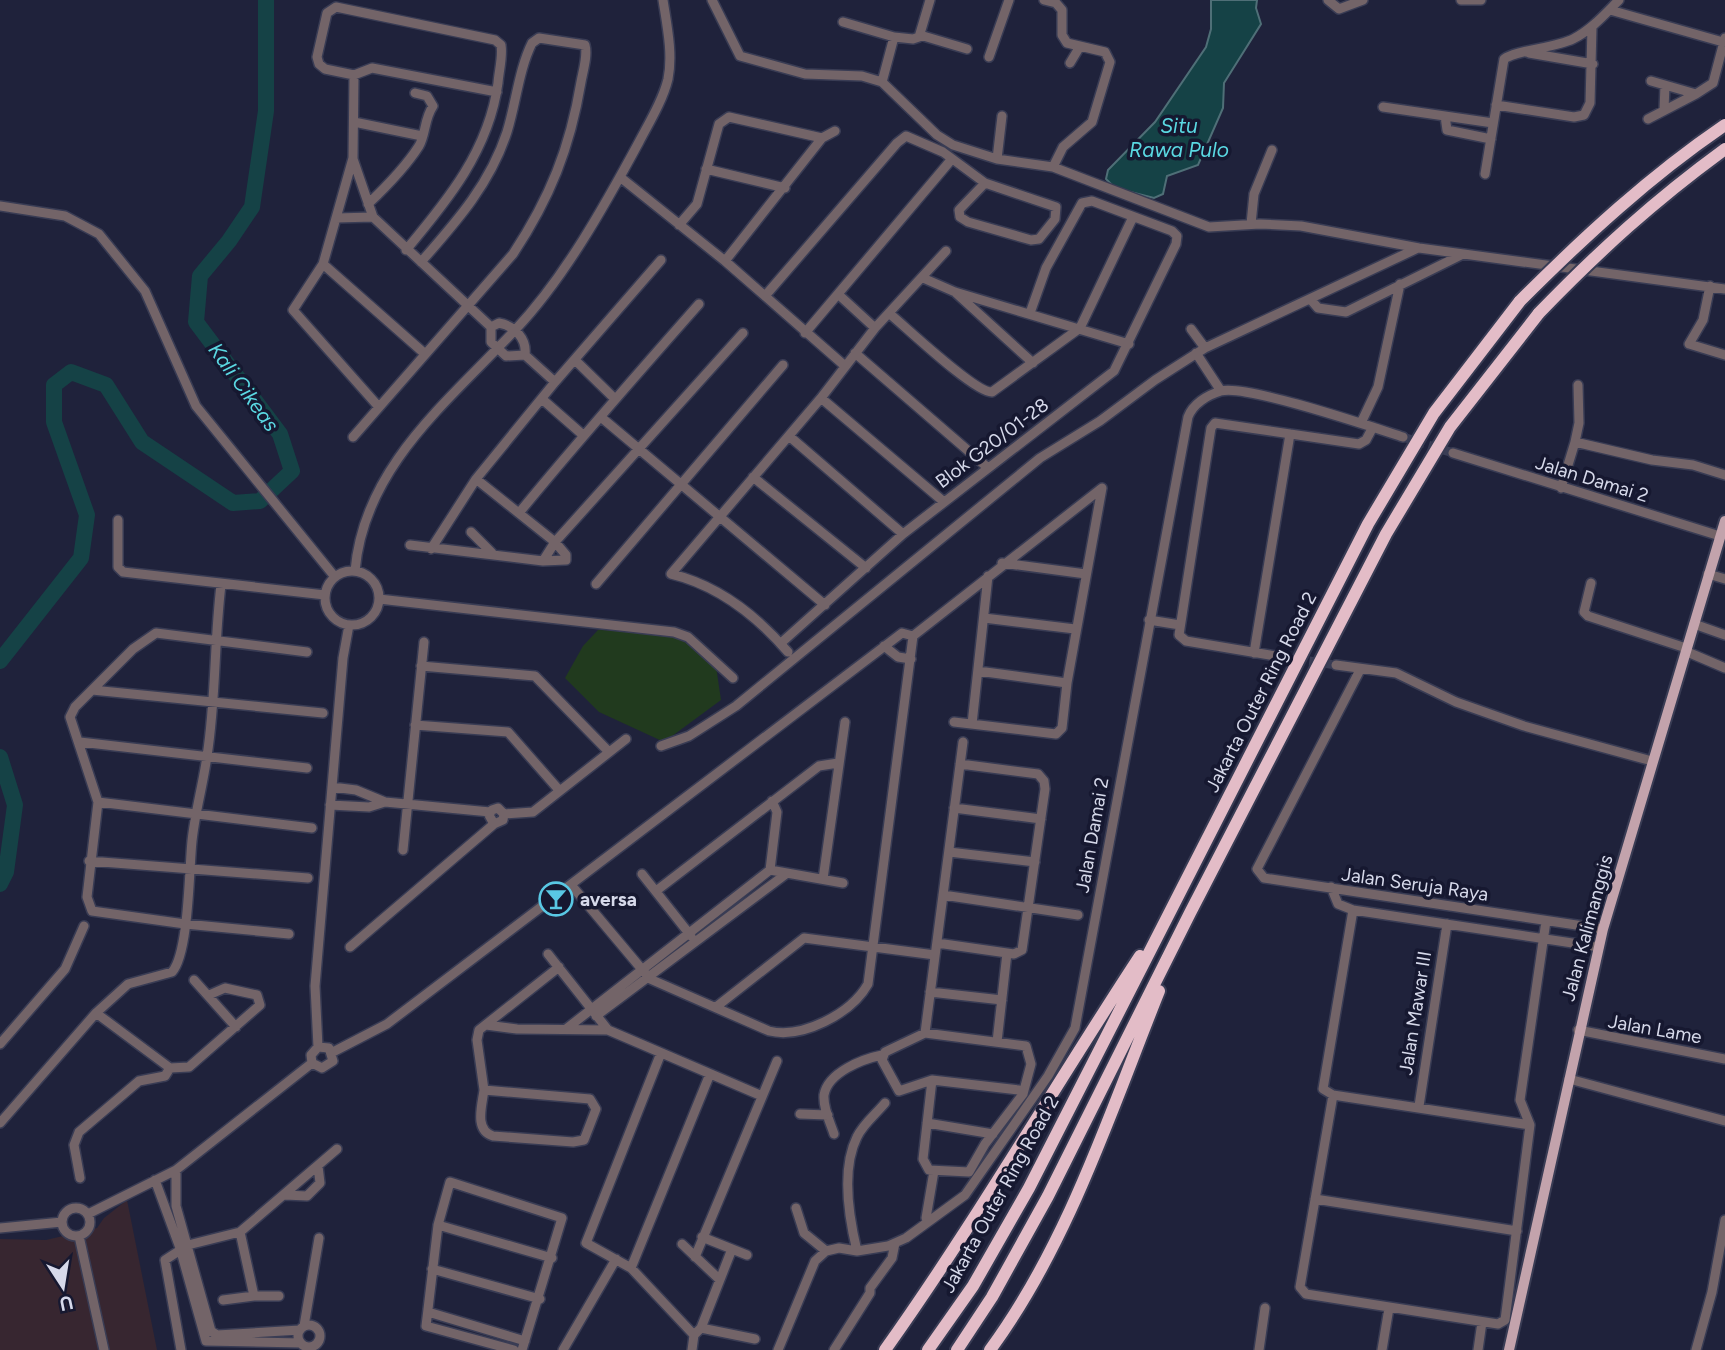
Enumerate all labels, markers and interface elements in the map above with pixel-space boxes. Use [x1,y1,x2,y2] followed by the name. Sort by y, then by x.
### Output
[1129,113,1229,162] water label: Situ Rawa Pulo
[203,338,285,436] water label: Kali Cikeas
[931,393,1053,493] street label: Blok G20/01-28
[1533,451,1651,507] street label: Jalan Damai 2
[1200,588,1322,796] street label: Jakarta Outer Ring Road 2
[1071,775,1113,895] street label: Jalan Damai 2
[1556,852,1618,1004] street label: Jalan Kalimanggis
[1340,862,1490,906] street label: Jalan Seruja Raya
[537,880,575,918] bar icon: aversa
[580,888,637,911] place label: aversa
[1394,949,1436,1077] street label: Jalan Mawar III
[1606,1009,1704,1049] street label: Jalan Lame
[936,1091,1064,1297] street label: Jakarta Outer Ring Road 2
[28,1252,98,1322] north arrow
[57,1290,75,1316] text: U

